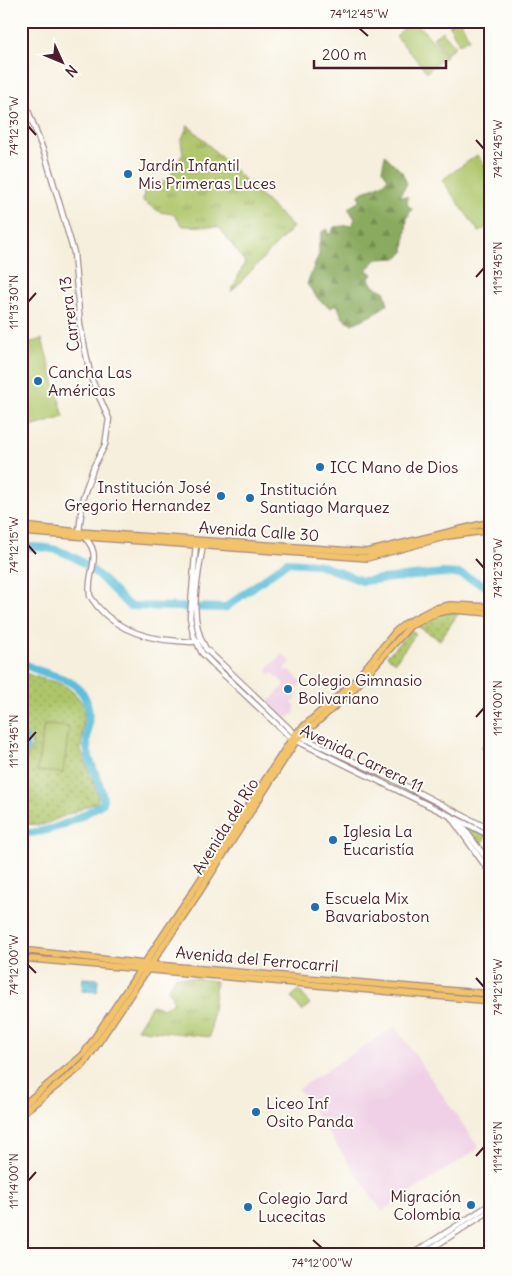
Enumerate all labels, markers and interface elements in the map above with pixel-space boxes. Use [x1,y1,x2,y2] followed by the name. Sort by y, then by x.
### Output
[330,6,388,21] text: 74°12'45"W
[38,38,88,88] north arrow
[314,38,447,70] scale bar
[322,45,367,64] text: 200 m
[62,61,81,81] text: N
[6,96,21,156] text: 74°12'30"W
[490,120,505,178] text: 74°12'45"W
[138,155,276,193] place label: Jardín Infantil Mis Primeras Luces
[122,168,134,180] marker: Jardín Infantil Mis Primeras Luces
[490,241,505,295] text: 11°13'45"N
[6,275,21,329] text: 11°13'30"N
[54,275,84,353] street label: Carrera 13
[48,362,132,400] place label: Cancha Las Américas
[32,375,44,387] marker: Cancha Las Américas
[330,457,458,477] place label: ICC Mano de Dios
[314,461,326,473] marker: ICC Mano de Dios
[64,477,211,515] place label: Institución José Gregorio Hernandez
[260,479,390,517] place label: Institución Santiago Marquez
[215,490,227,502] marker: Institución José Gregorio Hernandez
[244,492,256,504] marker: Institución Santiago Marquez
[6,516,21,573] text: 74°12'15"W
[198,517,320,545] street label: Avenida Calle 30
[490,538,505,598] text: 74°12'30"W
[298,670,422,708] place label: Colegio Gimnasio Bolivariano
[490,680,505,736] text: 11°14'00"N
[282,683,294,695] marker: Colegio Gimnasio Bolivariano
[6,714,21,768] text: 11°13'45"N
[297,720,427,796] street label: Avenida Carrera 11
[187,774,263,878] street label: Avenida del Río
[343,821,414,859] place label: Iglesia La Eucaristía
[327,834,339,846] marker: Iglesia La Eucaristía
[325,888,429,926] place label: Escuela Mix Bavariaboston
[309,901,321,913] marker: Escuela Mix Bavariaboston
[6,934,21,996] text: 74°12'00"W
[175,942,339,976] street label: Avenida del Ferrocarril
[490,958,505,1015] text: 74°12'15"W
[266,1093,354,1131] place label: Liceo Inf Osito Panda
[250,1106,262,1118] marker: Liceo Inf Osito Panda
[490,1121,505,1173] text: 11°14'15"N
[6,1153,21,1209] text: 11°14'00"N
[390,1186,461,1224] place label: Migración Colombia
[258,1188,348,1226] place label: Colegio Jard Lucecitas
[465,1199,477,1211] marker: Migración Colombia
[242,1201,254,1213] marker: Colegio Jard Lucecitas
[292,1255,353,1270] text: 74°12'00"W

